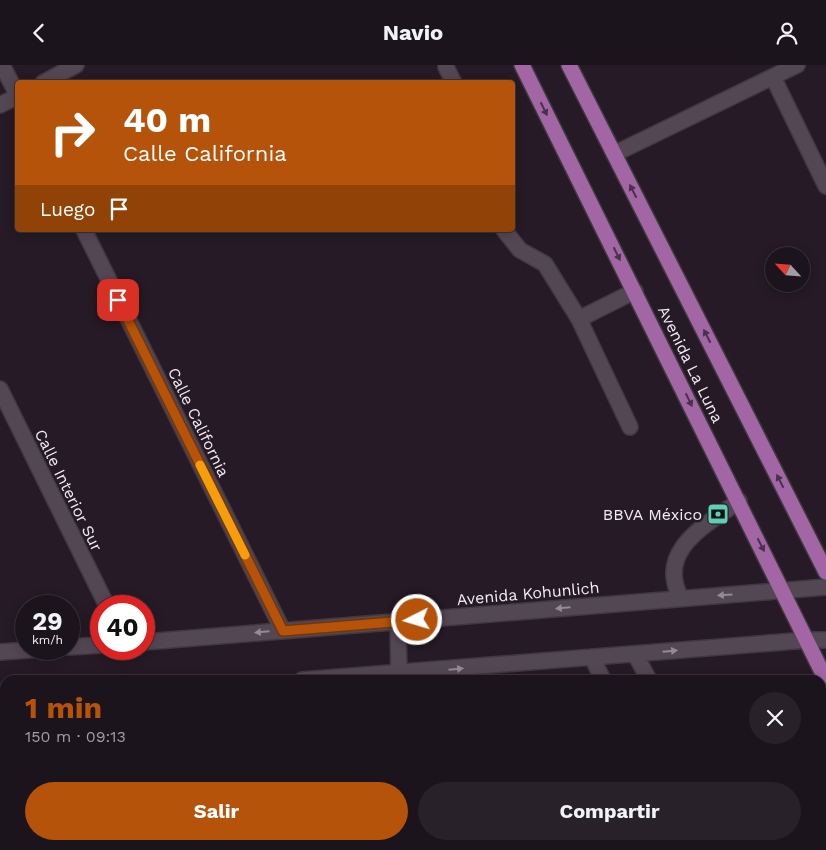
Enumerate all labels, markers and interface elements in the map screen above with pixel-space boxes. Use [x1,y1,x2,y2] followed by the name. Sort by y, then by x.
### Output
[25,19,53,47] icon: back
[773,19,801,47] icon: person
[383,20,443,45] text: Navio
[123,99,211,141] text: 40 m
[40,100,105,165] icon: right
[540,101,548,116] one-way arrow
[123,141,287,166] text: Calle California
[629,184,637,199] one-way arrow
[105,195,133,223] icon: arrive
[40,198,95,221] text: Luego
[613,247,621,261] one-way arrow
[765,247,810,293] north arrow
[765,247,810,292] map controls
[97,279,139,321] pin
[104,286,132,314] icon: arrive
[654,303,727,426] street label: Avenida La Luna
[703,329,711,344] one-way arrow
[164,365,233,480] street label: Calle California
[685,393,693,407] one-way arrow
[31,426,107,555] street label: Calle Interior Sur
[776,474,784,488] one-way arrow
[706,502,730,526] bank icon: BBVA México
[603,505,702,524] place label: BBVA México
[757,538,765,552] one-way arrow
[456,578,600,609] street label: Avenida Kohunlich
[717,591,733,599] one-way arrow
[390,593,442,645] position arrow
[90,595,155,660] speed limit sign: 40
[555,604,571,612] one-way arrow
[32,607,63,636] text: 29
[253,629,269,637] one-way arrow
[32,633,63,647] text: km/h
[662,647,678,655] one-way arrow
[448,664,464,672] one-way arrow
[25,690,102,725] text: 1 min
[749,692,801,744] button: close
[25,727,126,746] text: 150 m · 09:13
[25,782,408,840] button: Salir
[418,782,801,840] button: Compartir

